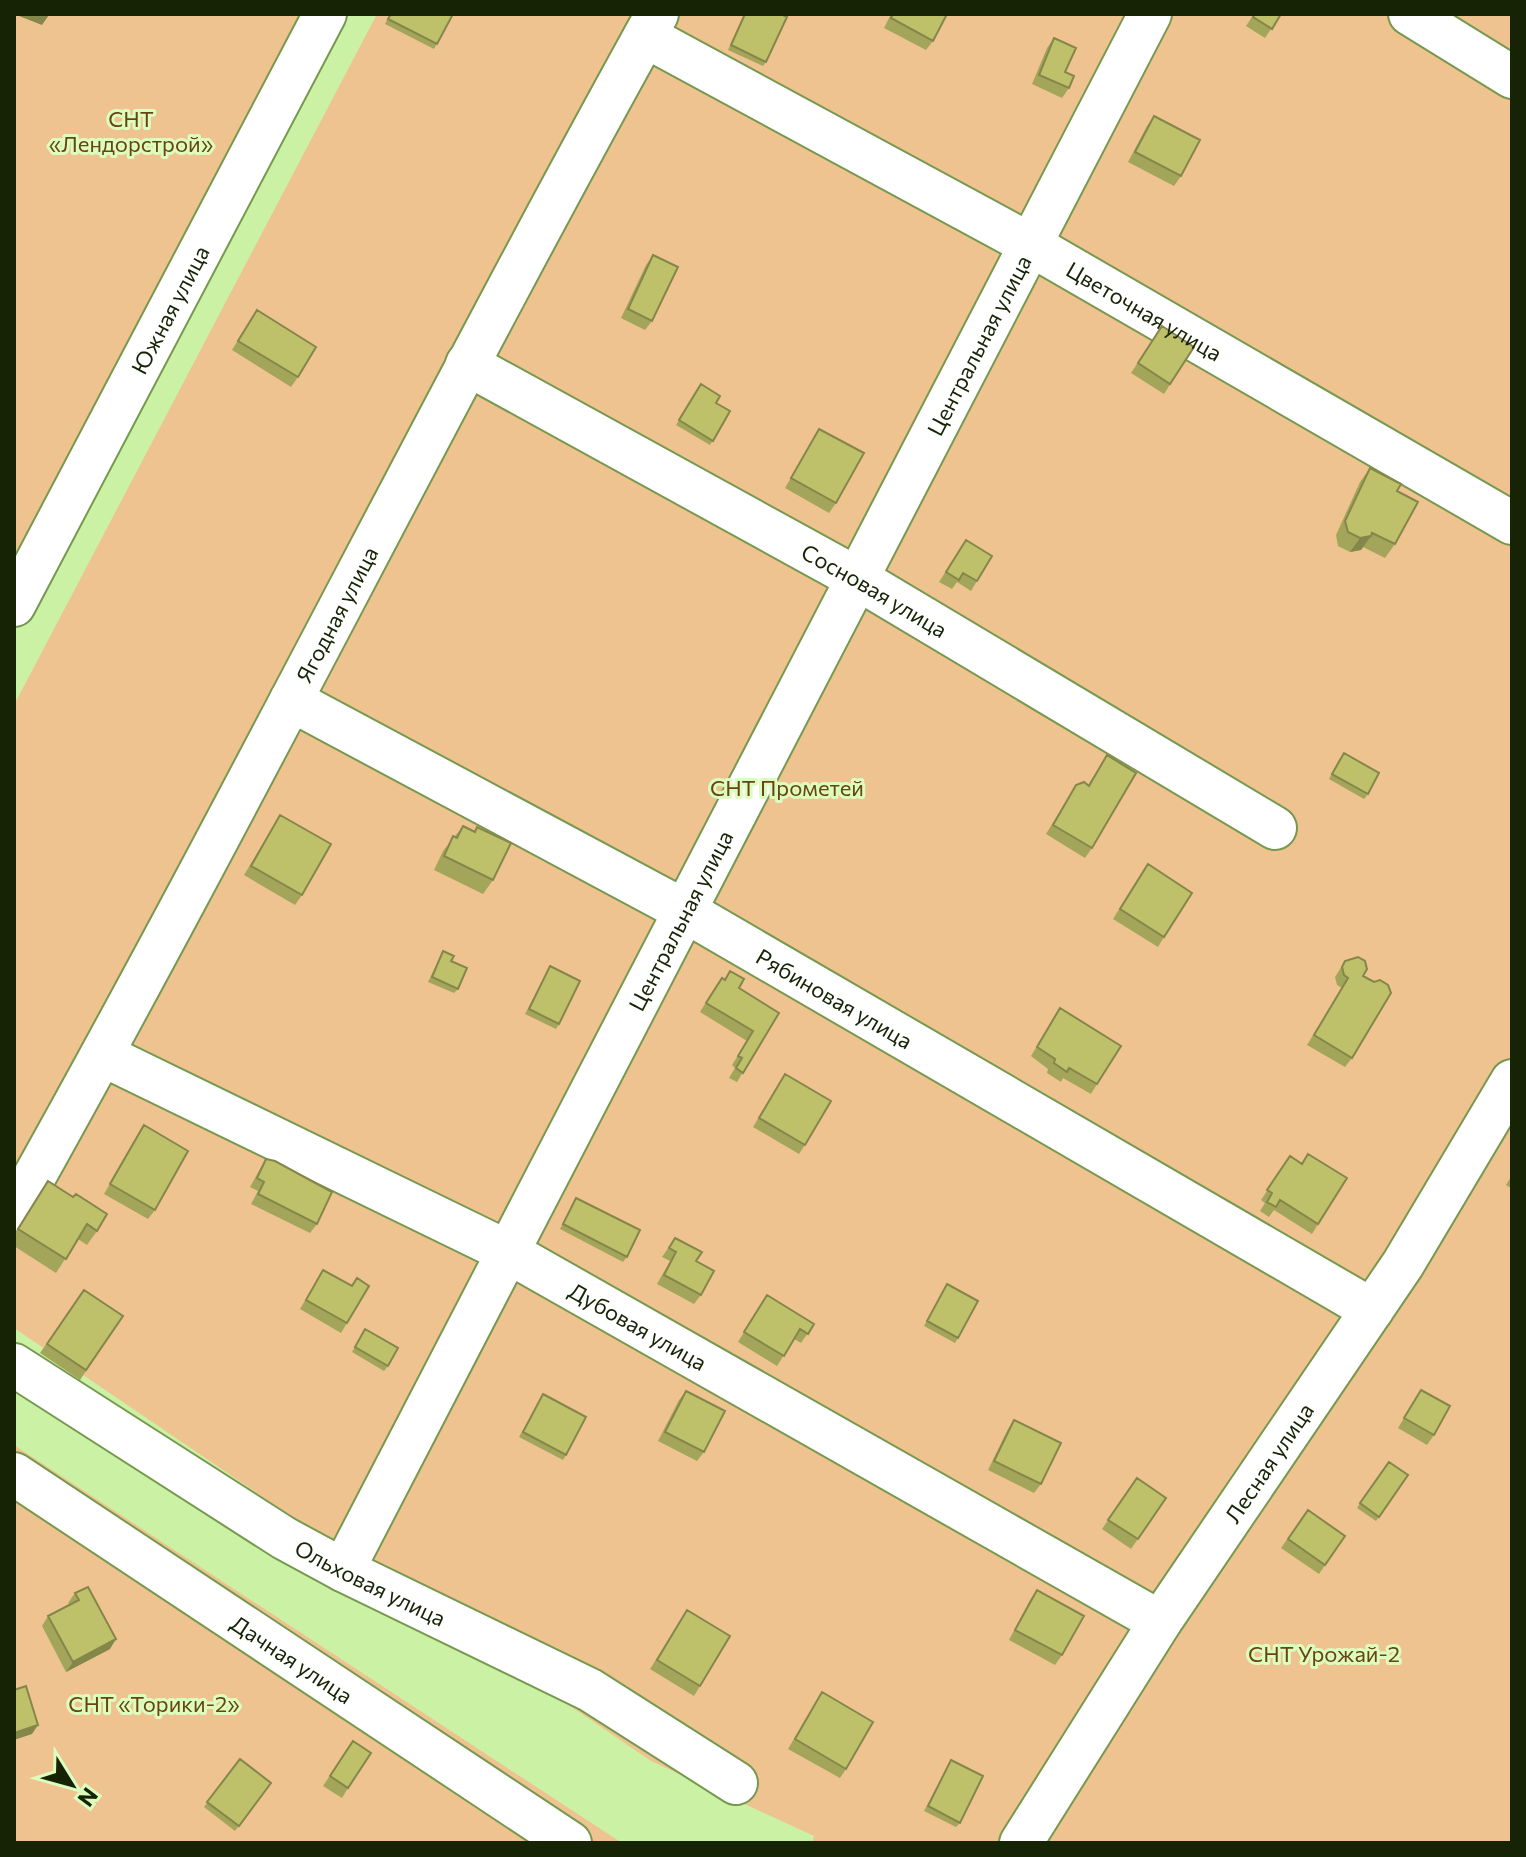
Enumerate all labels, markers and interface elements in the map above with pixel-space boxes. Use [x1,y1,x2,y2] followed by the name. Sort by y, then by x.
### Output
[49,105,213,157] park label: СНТ «Лендорстрой»
[125,241,214,378] street label: Южная улица
[920,250,1036,440] street label: Центральная улица
[1062,255,1227,366] street label: Цветочная улица
[797,537,952,643] street label: Сосновая улица
[289,542,383,687] street label: Ягодная улица
[710,774,864,801] park label: СНТ Прометей
[622,825,738,1015] street label: Центральная улица
[752,942,918,1054] street label: Рябиновая улица
[564,1276,712,1376] street label: Дубовая улица
[1218,1397,1319,1527] street label: Лесная улица
[291,1533,450,1631] street label: Ольховая улица
[226,1609,358,1709] street label: Дачная улица
[1248,1640,1400,1667] park label: СНТ Урожай-2
[68,1690,240,1717] park label: СНТ «Торики-2»
[32,1745,112,1825] north arrow
[73,1783,104,1812] text: N

